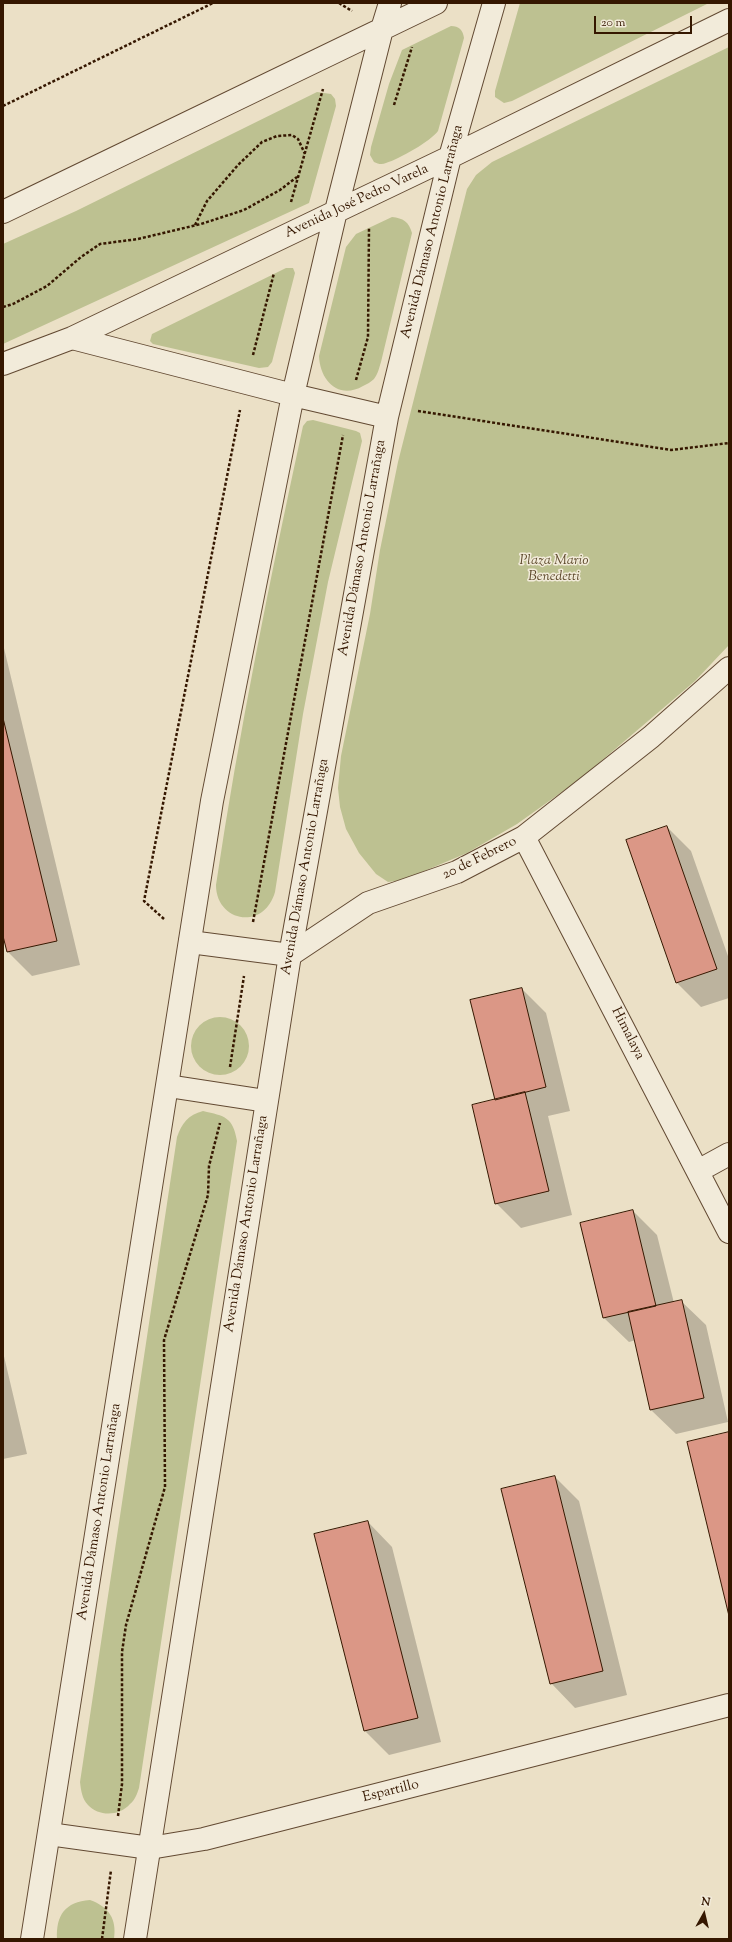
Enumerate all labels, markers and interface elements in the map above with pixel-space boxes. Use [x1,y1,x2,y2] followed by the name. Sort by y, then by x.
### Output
[596,8,694,34] scale bar
[601,14,625,32] text: 20 m
[398,123,468,341] street label: Avenida Dámaso Antonio Larrañaga
[282,161,432,243] street label: Avenida José Pedro Varela
[336,438,390,658] street label: Avenida Dámaso Antonio Larrañaga
[520,554,588,586] park label: Plaza Mario Benedetti
[279,757,333,977] street label: Avenida Dámaso Antonio Larrañaga
[440,834,520,884] street label: 20 de Febrero
[607,1005,647,1063] street label: Himalaya
[222,1114,272,1334] street label: Avenida Dámaso Antonio Larrañaga
[75,1402,125,1622] street label: Avenida Dámaso Antonio Larrañaga
[361,1777,421,1807] street label: Espartillo
[684,1894,724,1934] north arrow
[700,1894,711,1911] text: N

